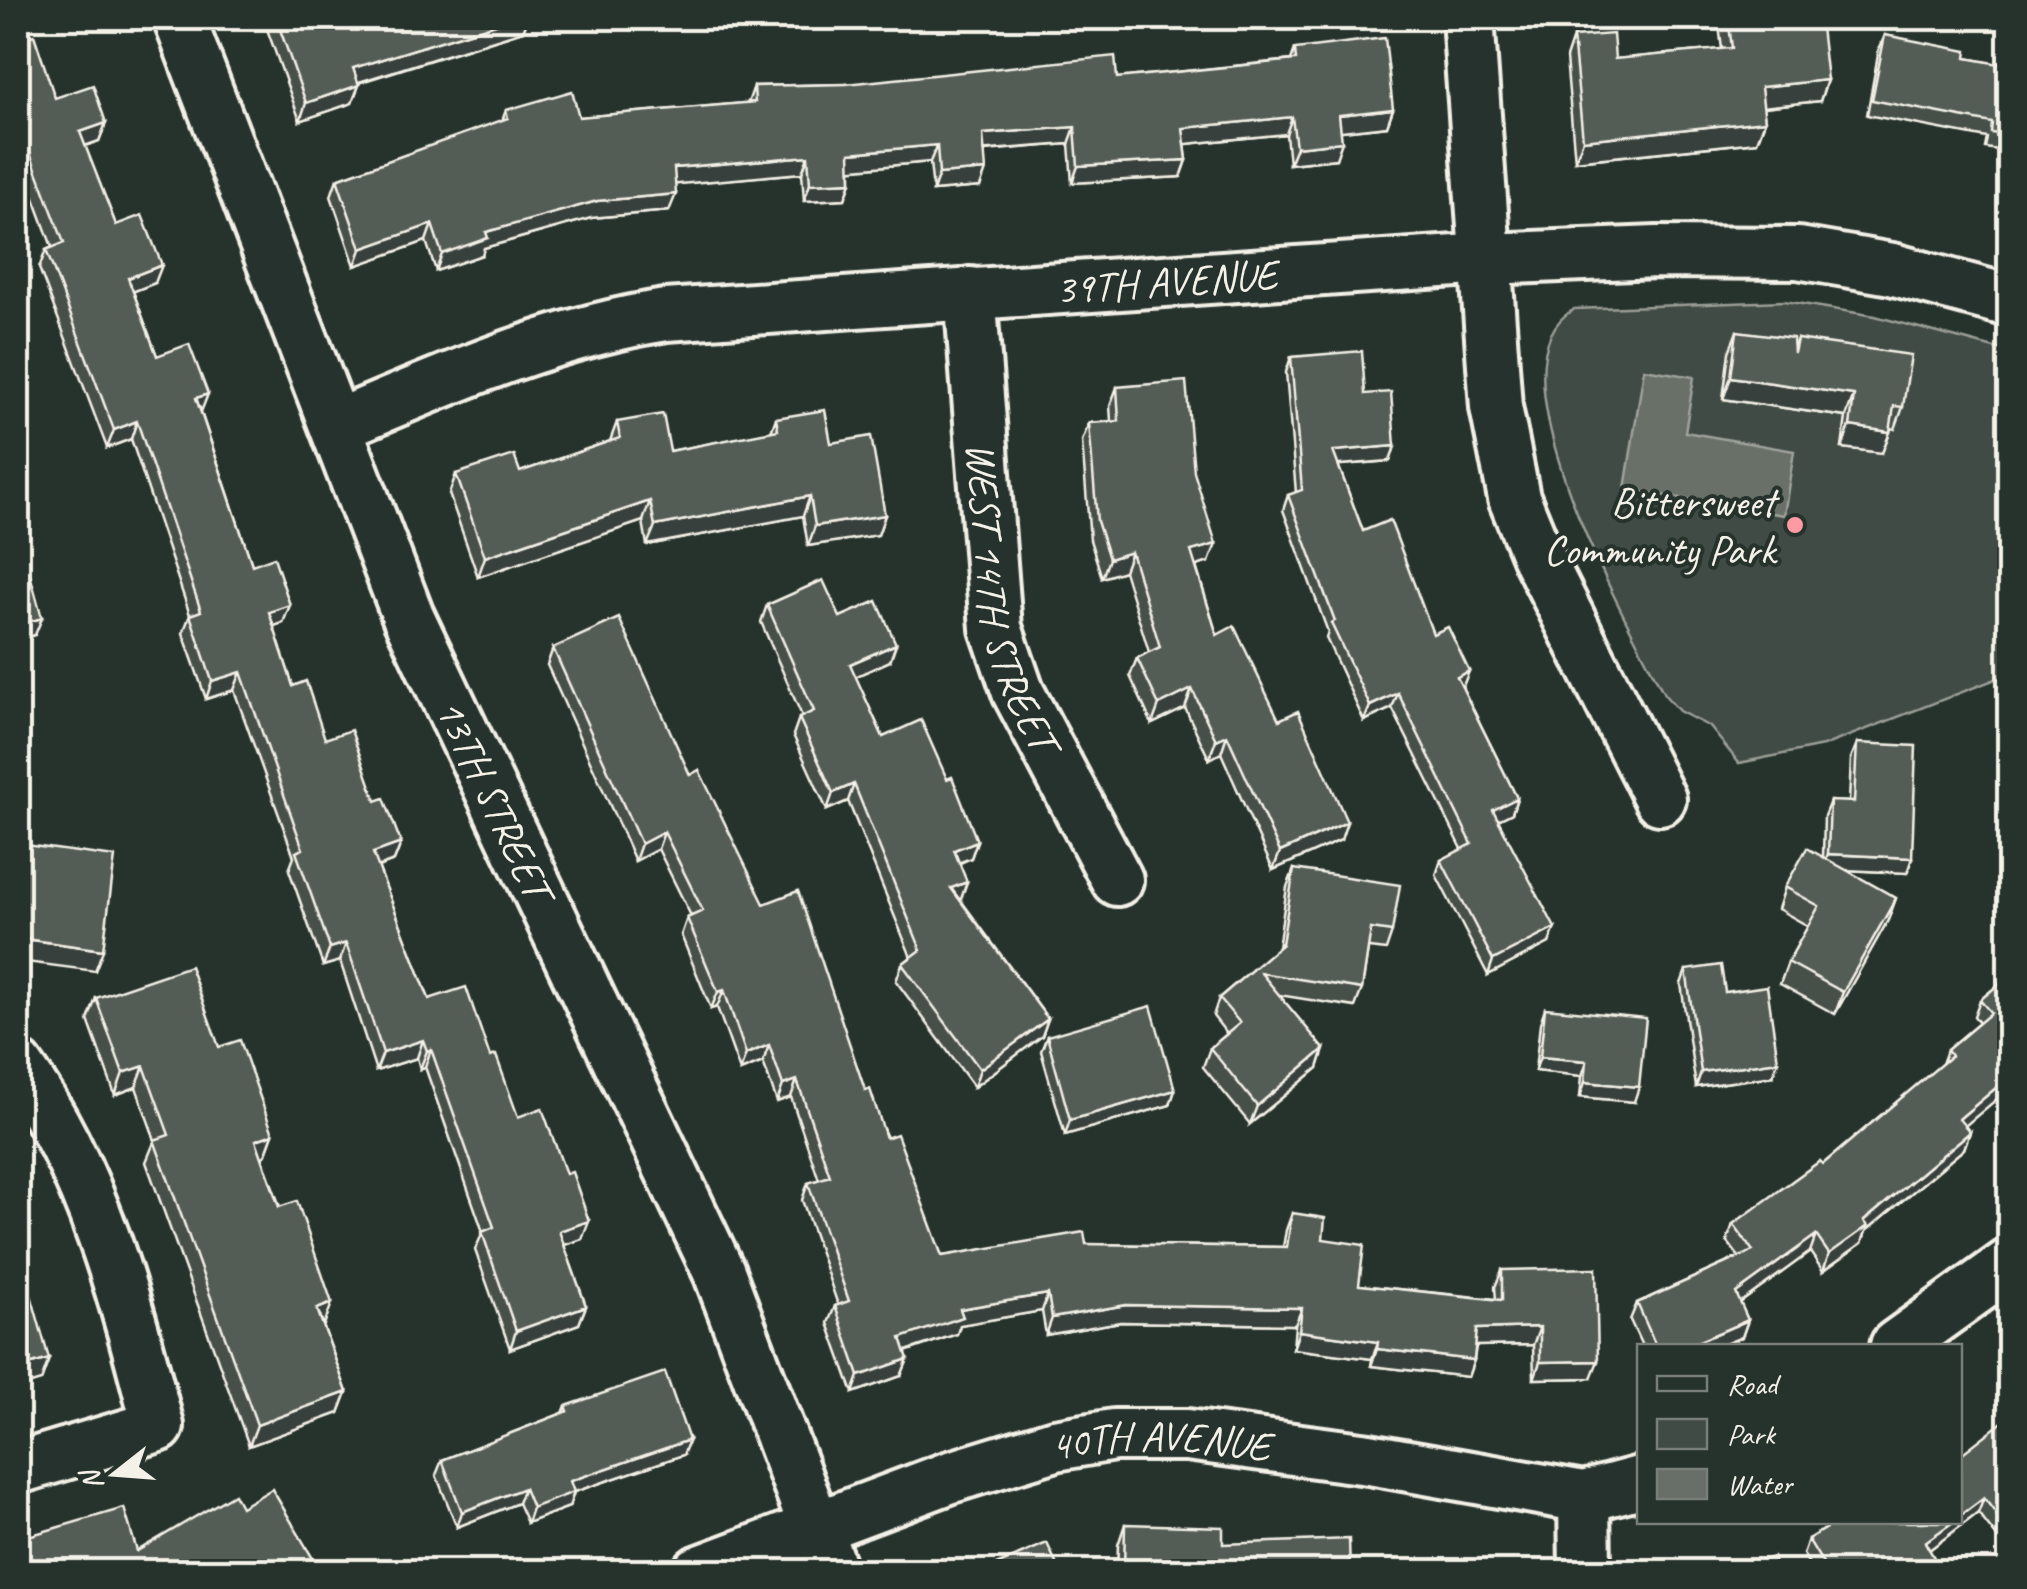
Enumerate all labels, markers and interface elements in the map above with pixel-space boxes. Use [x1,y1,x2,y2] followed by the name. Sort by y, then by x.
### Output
[1054,248,1283,316] street label: 39TH AVENUE
[954,440,1074,770] street label: WEST 14TH STREET
[1544,476,1780,577] place label: Bittersweet Community Park
[1784,514,1806,536] marker: Bittersweet Community Park
[423,690,568,917] street label: 13TH STREET
[1637,1344,1962,1524] legend
[1727,1365,1781,1403] text: Road
[1046,1409,1278,1474] street label: 40TH AVENUE
[1727,1415,1777,1453] text: Park
[65,1424,165,1524] north arrow
[71,1463,111,1495] text: N
[1727,1465,1794,1503] text: Water

